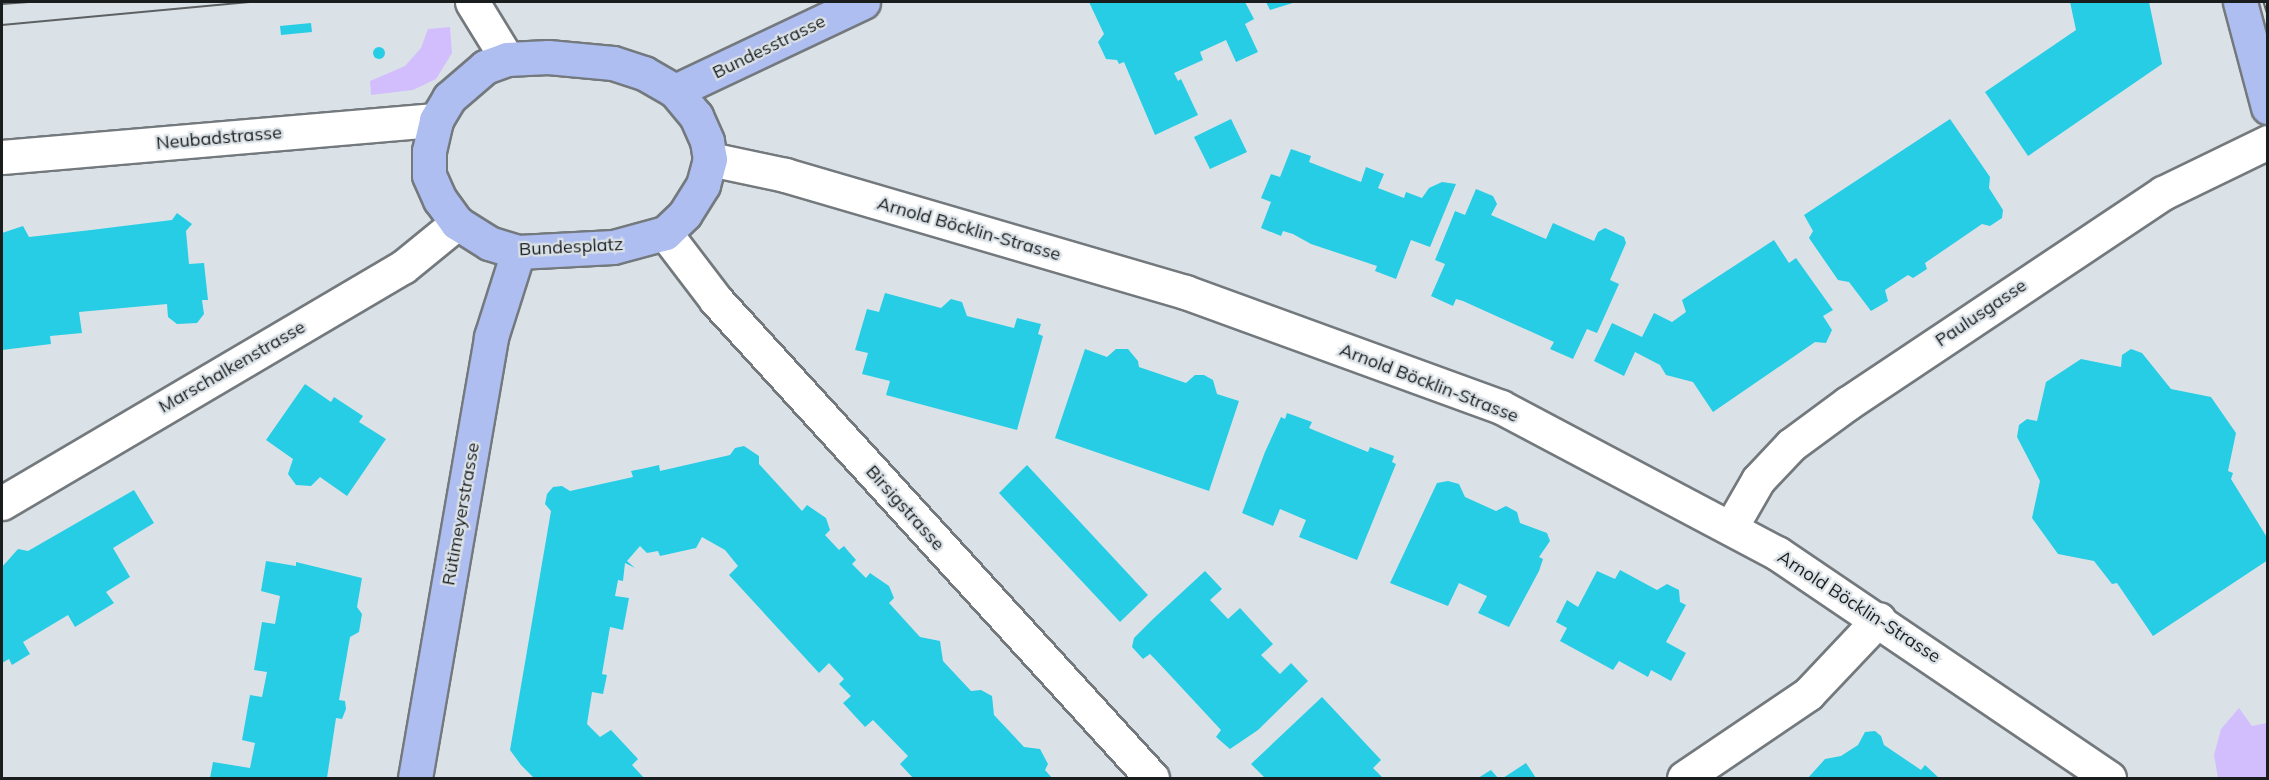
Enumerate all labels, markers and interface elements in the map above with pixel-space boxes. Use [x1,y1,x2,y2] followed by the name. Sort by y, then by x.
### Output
[709,10,829,84] street label: Bundesstrasse
[155,122,283,154] street label: Neubadstrasse
[875,192,1063,266] street label: Arnold Böcklin-Strasse
[518,233,624,261] street label: Bundesplatz
[1931,275,2031,351] street label: Paulusgasse
[155,316,309,418] street label: Marschalkenstrasse
[1336,339,1522,427] street label: Arnold Böcklin-Strasse
[438,441,484,587] street label: Rütimeyerstrasse
[861,461,949,555] street label: Birsigstrasse
[1773,546,1945,668] street label: Arnold Böcklin-Strasse

